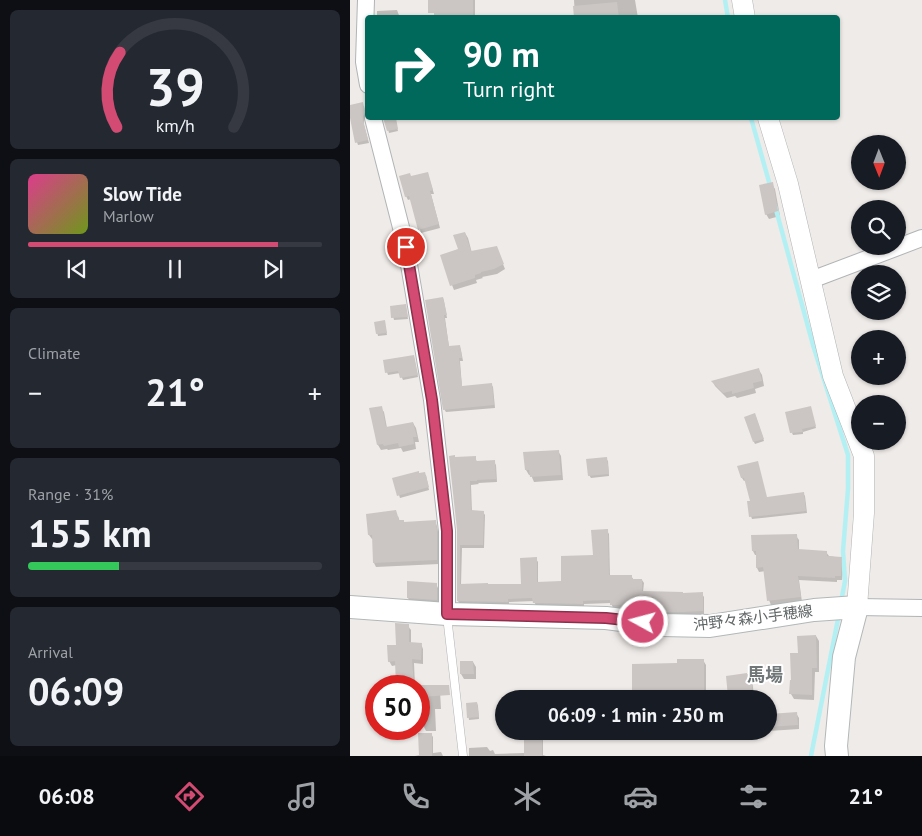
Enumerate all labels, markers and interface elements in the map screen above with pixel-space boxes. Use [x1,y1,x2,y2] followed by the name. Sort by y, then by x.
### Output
[463,31,540,77] text: 90 m
[380,35,445,100] icon: right
[146,53,204,120] text: 39
[463,75,555,103] text: Turn right
[155,114,195,137] text: km/h
[851,135,906,190] north arrow
[851,135,906,450] map controls
[103,182,182,206] text: Slow Tide
[851,200,906,255] button: search
[103,206,154,226] text: Marlow
[385,226,427,268] pin
[392,233,420,261] icon: arrive
[63,255,91,283] icon: previous
[161,255,189,283] icon: pause
[259,255,287,283] icon: next
[851,265,906,320] button: layers
[851,330,906,385] button: +
[28,343,80,363] text: Climate
[145,367,205,416] text: 21°
[28,374,42,411] text: −
[308,374,322,411] text: +
[851,395,906,450] button: −
[28,484,113,504] text: Range · 31%
[28,508,152,557] text: 155 km
[616,595,668,647] position arrow
[692,601,814,634] street label: 沖野々森小手穂線
[28,642,73,662] text: Arrival
[747,663,783,686] district label: 馬場
[28,666,124,715] text: 06:09
[365,675,430,740] speed limit sign: 50
[548,703,724,727] text: 06:09 · 1 min · 250 m
[172,779,207,814] icon: directions
[285,779,320,814] icon: music
[398,779,433,814] icon: phone
[510,779,545,814] icon: climate
[623,779,658,814] icon: car
[736,779,771,814] icon: filters
[39,782,95,810] text: 06:08
[848,782,883,810] text: 21°

